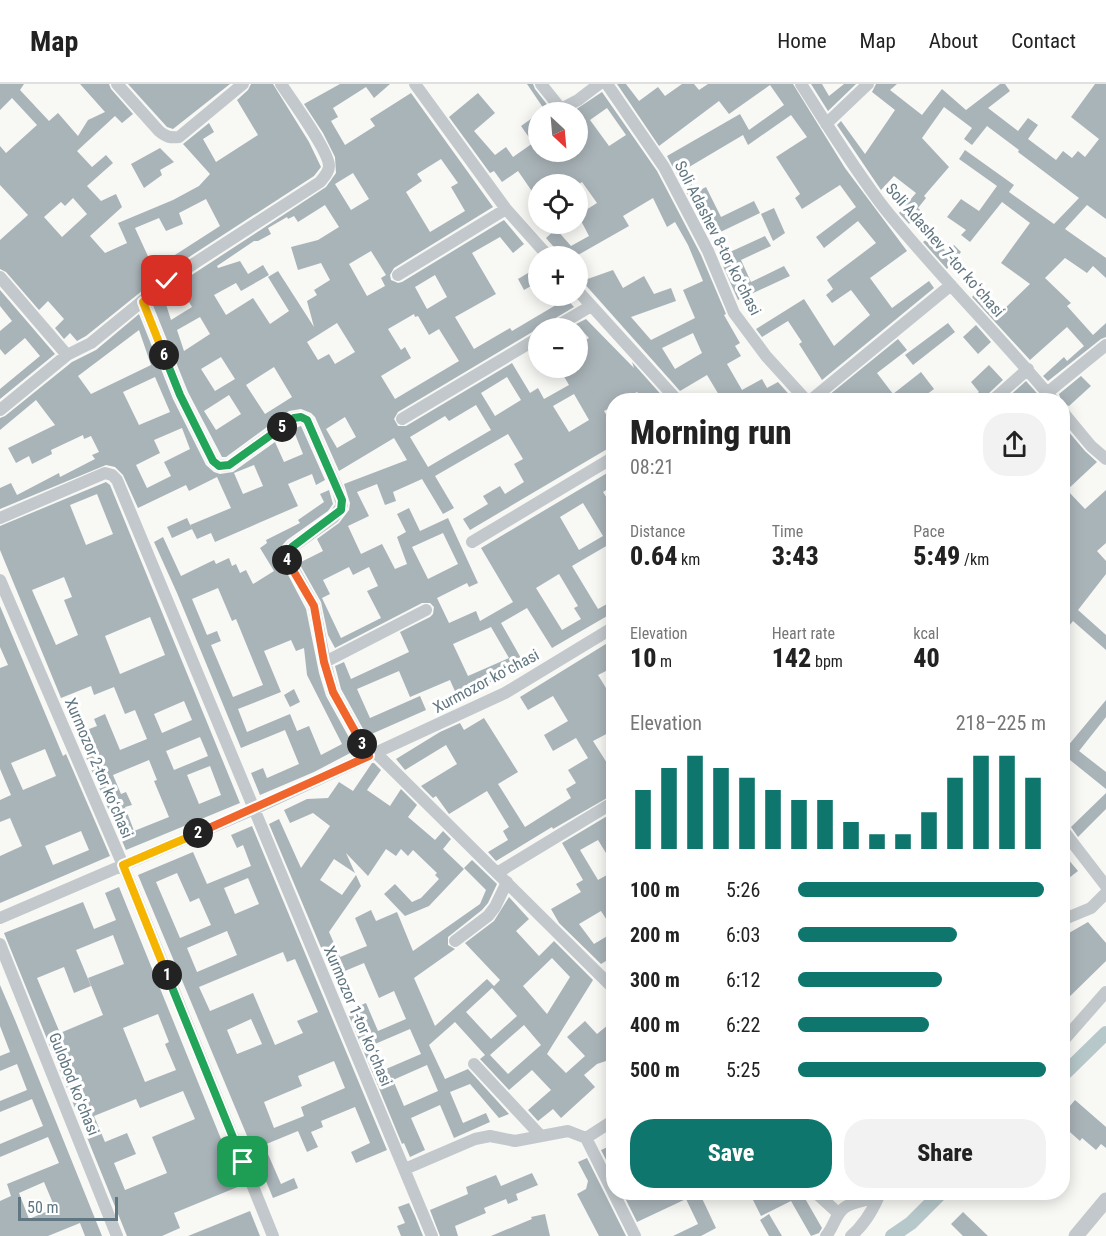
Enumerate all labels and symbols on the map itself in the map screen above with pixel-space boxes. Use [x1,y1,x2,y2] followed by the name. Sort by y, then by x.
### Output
[528,102,588,162] north arrow
[671,158,765,318] street label: Soli Adashev 8-tor koʻchasi
[882,179,1008,321] street label: Soli Adashev 7-tor koʻchasi
[141,255,192,306] pin
[149,340,179,370] pin: 6
[267,412,297,442] pin: 5
[272,545,302,575] pin: 4
[430,645,542,717] street label: Xurmozor koʻchasi
[61,695,137,841] street label: Xurmozor 2-tor koʻchasi
[347,729,377,759] pin: 3
[183,818,213,848] pin: 2
[320,943,396,1089] street label: Xurmozor 1-tor koʻchasi
[152,960,182,990] pin: 1
[45,1030,103,1138] street label: Gulobod koʻchasi
[217,1136,268,1187] pin
[18,1194,118,1222] scale bar

